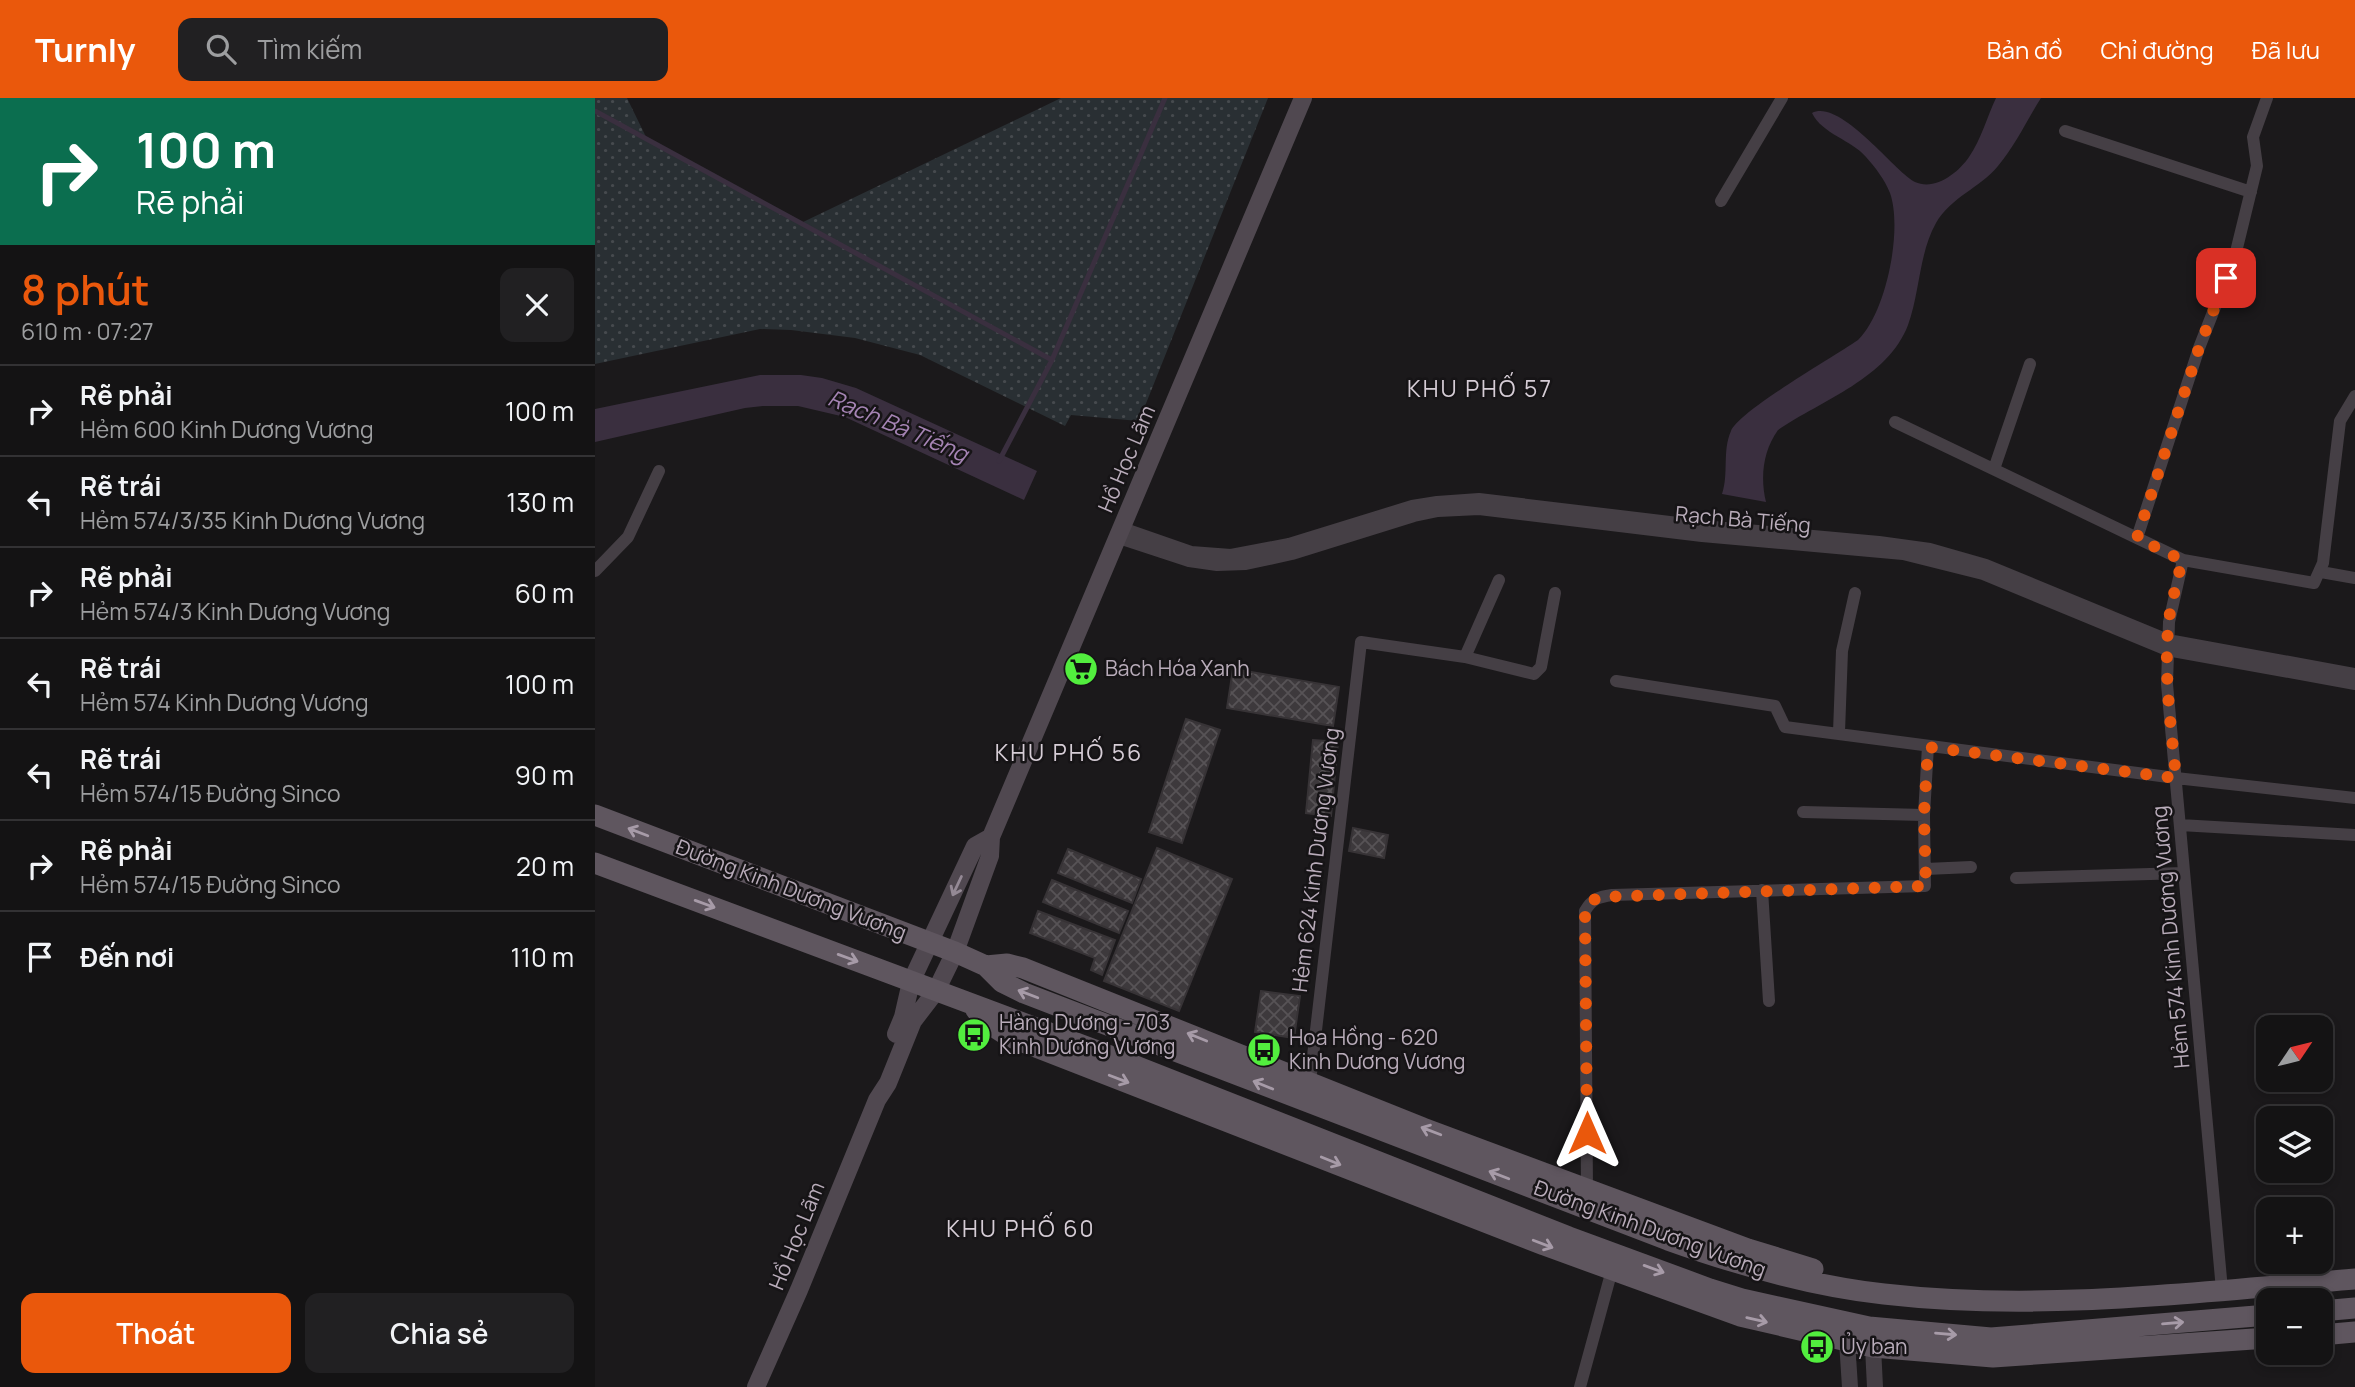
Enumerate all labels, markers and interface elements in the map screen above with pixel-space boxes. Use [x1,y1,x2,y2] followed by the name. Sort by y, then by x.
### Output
[178,18,668,81] search box
[35,27,136,72] text: Turnly
[202,30,240,68] icon: search
[258,31,362,67] text: Tìm kiếm
[1987,33,2062,66] text: Bản đồ
[2100,33,2214,66] text: Chỉ đường
[2252,33,2320,66] text: Đã lưu
[136,116,276,183] text: 100 m
[21,126,112,217] icon: right
[136,180,244,224] text: Rẽ phải
[2196,248,2256,308] pin
[2207,259,2245,297] icon: arrive
[21,260,150,318] text: 8 phút
[500,268,574,342] button: close
[21,315,154,347] text: 610 m · 07:27
[1407,372,1553,404] district label: KHU PHỐ 57
[80,377,173,413] text: Rẽ phải
[823,381,976,470] water label: Rạch Bà Tiếng
[21,392,59,430] icon: right
[505,393,574,429] text: 100 m
[1091,401,1161,516] street label: Hồ Học Lãm
[80,413,374,445] text: Hẻm 600 Kinh Dương Vương
[80,468,162,504] text: Rẽ trái
[21,483,59,521] icon: left
[506,484,574,520] text: 130 m
[1674,499,1812,539] street label: Rạch Bà Tiếng
[80,504,425,536] text: Hẻm 574/3/35 Kinh Dương Vương
[80,559,173,595] text: Rẽ phải
[21,574,59,612] icon: right
[515,575,574,611] text: 60 m
[80,595,390,627] text: Hẻm 574/3 Kinh Dương Vương
[80,650,162,686] text: Rẽ trái
[1062,650,1100,688] supermarket icon: Bách Hóa Xanh
[1105,654,1250,682] place label: Bách Hóa Xanh
[21,665,59,703] icon: left
[505,666,574,702] text: 100 m
[80,686,369,718] text: Hẻm 574 Kinh Dương Vương
[1285,726,1345,994] street label: Hẻm 624 Kinh Dương Vương
[995,736,1143,768] district label: KHU PHỐ 56
[80,741,162,777] text: Rẽ trái
[21,756,59,794] icon: left
[515,757,574,793] text: 90 m
[80,777,341,809] text: Hẻm 574/15 Đường Sinco
[2145,805,2195,1070] street label: Hẻm 574 Kinh Dương Vương
[627,824,649,837] one-way arrow
[80,832,173,868] text: Rẽ phải
[672,832,911,946] street label: Đường Kinh Dương Vương
[21,847,59,885] icon: right
[516,848,574,884] text: 20 m
[80,868,341,900] text: Hẻm 574/15 Đường Sinco
[950,875,963,897] one-way arrow
[693,899,715,912] one-way arrow
[21,938,59,976] icon: arrive
[80,939,174,975] text: Đến nơi
[511,939,574,975] text: 110 m
[837,952,859,965] one-way arrow
[1018,987,1039,1000] one-way arrow
[999,1008,1175,1060] place label: Hàng Dương - 703 Kinh Dương Vương
[2256,1015,2333,1092] north arrow
[2256,1015,2333,1365] map controls
[955,1016,993,1054] bus stop icon: Hàng Dương - 703 Kinh Dương Vương
[1289,1023,1465,1075] place label: Hoa Hồng - 620 Kinh Dương Vương
[1187,1030,1209,1043] one-way arrow
[1245,1031,1283,1069] bus stop icon: Hoa Hồng - 620 Kinh Dương Vương
[1108,1074,1130,1087] one-way arrow
[1253,1077,1275,1090] one-way arrow
[1550,1096,1624,1170] position arrow
[2256,1106,2333,1183] button: layers
[1421,1123,1443,1136] one-way arrow
[1320,1156,1342,1169] one-way arrow
[1488,1167,1510,1180] one-way arrow
[1531,1173,1770,1283] street label: Đường Kinh Dương Vương
[762,1178,830,1294] street label: Hồ Học Lãm
[2256,1197,2333,1274] button: +
[946,1212,1096,1244] district label: KHU PHỐ 60
[1532,1239,1554,1252] one-way arrow
[1642,1263,1664,1276] one-way arrow
[2256,1288,2333,1365] button: −
[21,1293,291,1373] button: Thoát
[305,1293,574,1373] button: Chia sẻ
[1745,1314,1768,1328] one-way arrow
[2161,1316,2184,1329] one-way arrow
[1935,1327,1957,1340] one-way arrow
[1798,1328,1836,1366] bus stop icon: Ủy ban
[1841,1332,1908,1360] place label: Ủy ban

